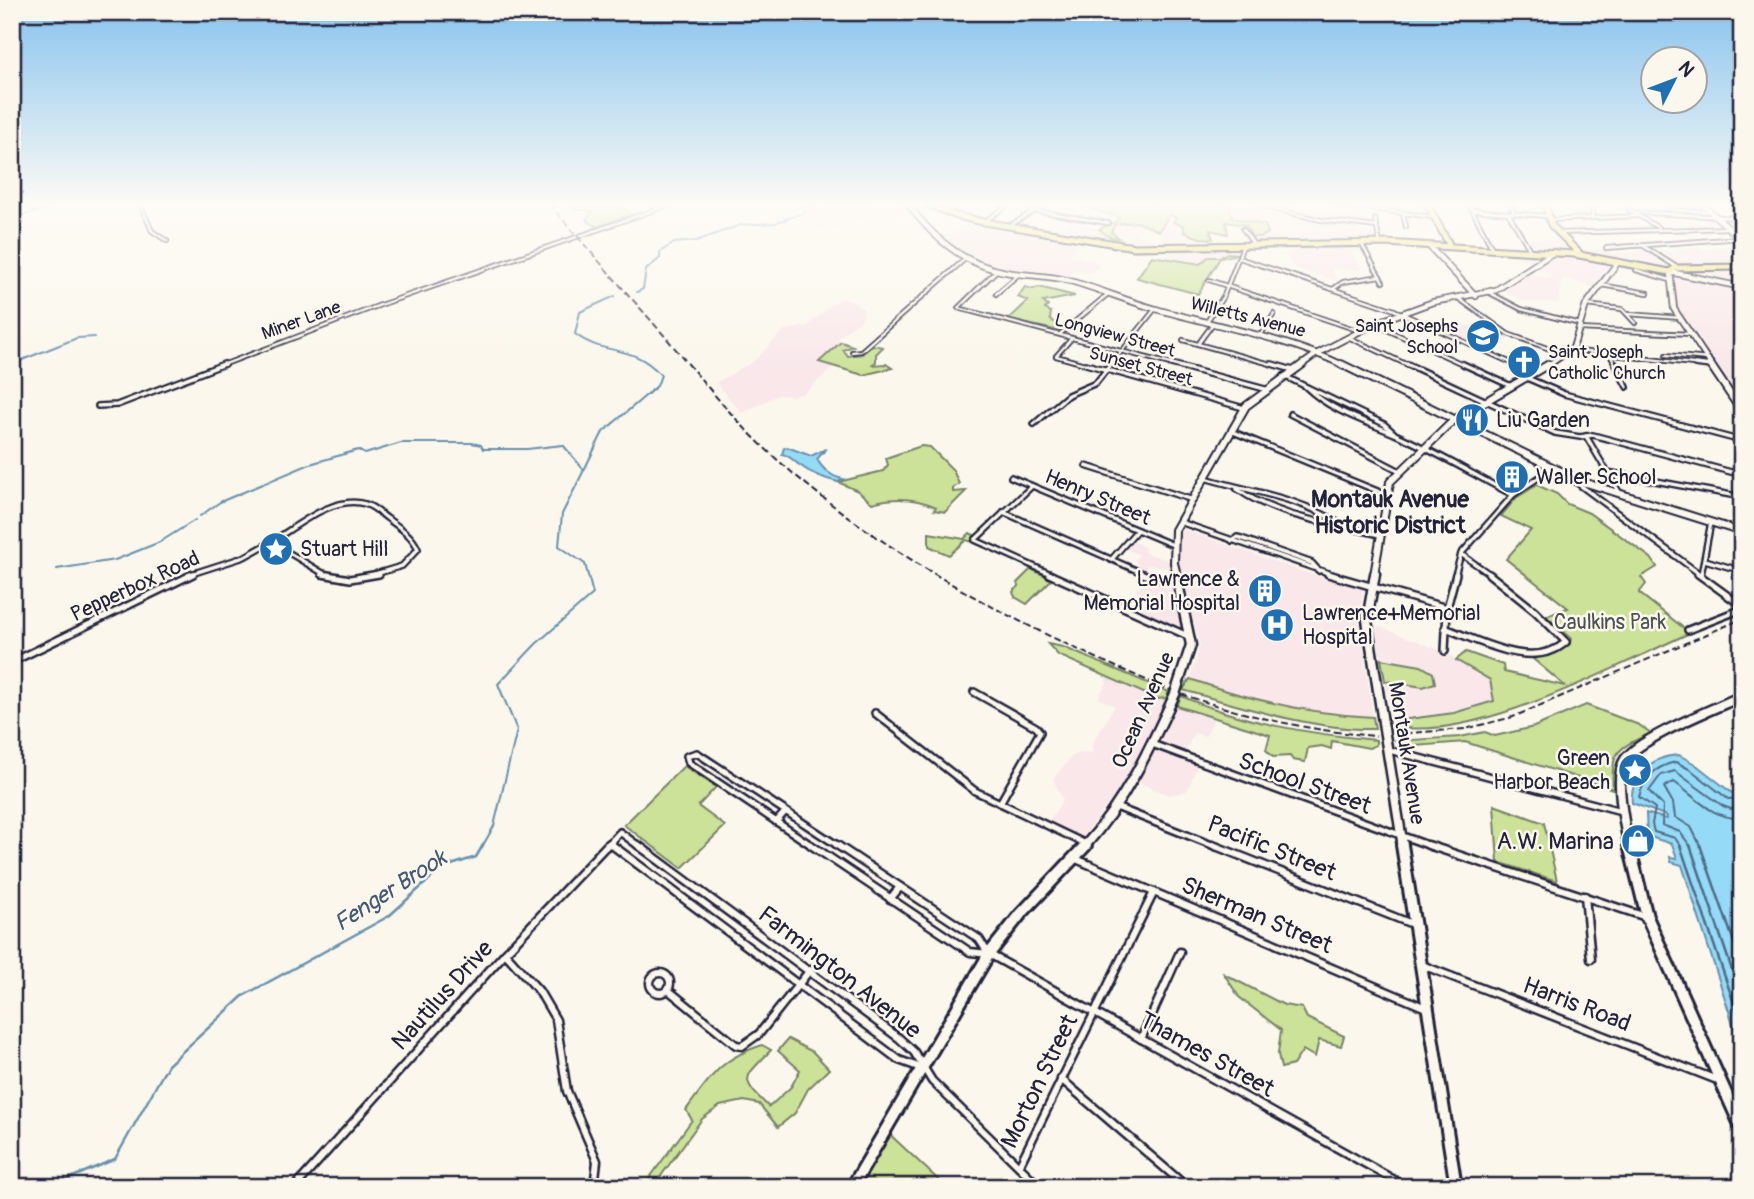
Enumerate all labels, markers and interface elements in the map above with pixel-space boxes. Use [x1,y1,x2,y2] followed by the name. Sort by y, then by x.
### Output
[1638,46,1708,116] north arrow
[1673,56,1699,82] text: N
[1188,292,1308,343] street label: Willetts Avenue
[259,296,344,345] street label: Miner Lane
[1052,308,1178,363] street label: Longview Street
[1355,315,1458,359] place label: Saint Josephs School
[1464,317,1502,355] school or university icon: Saint Josephs School
[1548,341,1665,385] place label: Saint Joseph Catholic Church
[1087,342,1196,392] street label: Sunset Street
[1505,343,1543,381] church icon: Saint Joseph Catholic Church
[1453,401,1491,439] restaurant icon: Liu Garden
[1496,407,1590,434] place label: Liu Garden
[1493,458,1531,496] building icon: Waller School
[1041,463,1155,532] street label: Henry Street
[1536,464,1656,491] place label: Waller School
[1311,485,1470,540] district label: Montauk Avenue Historic District
[257,530,295,568] place icon: Stuart Hill
[300,536,389,563] place label: Stuart Hill
[66,545,204,628] street label: Pepperbox Road
[1083,566,1240,617] place label: Lawrence & Memorial Hospital
[1246,572,1284,610] building icon: Lawrence & Memorial Hospital
[1302,600,1481,651] place label: Lawrence+Memorial Hospital
[1258,606,1296,644] hospital icon: Lawrence+Memorial Hospital
[1554,609,1666,636] park label: Caulkins Park
[1106,647,1181,773] street label: Ocean Avenue
[1382,680,1431,827] street label: Montauk Avenue
[1493,745,1610,796] place label: Green Harbor Beach
[1234,746,1376,821] street label: School Street
[1616,751,1654,789] place icon: Green Harbor Beach
[1203,809,1341,888] street label: Pacific Street
[1619,822,1657,860] shop icon: A.W. Marina
[1496,827,1614,856] place label: A.W. Marina
[329,842,454,938] water label: Fenger Brook
[1177,871,1337,960] street label: Sherman Street
[753,900,927,1045] street label: Farmington Avenue
[385,934,499,1056] street label: Nautilus Drive
[1519,971,1635,1038] street label: Harris Road
[1134,1005,1280,1104] street label: Thames Street
[995,1009,1084,1153] street label: Morton Street

